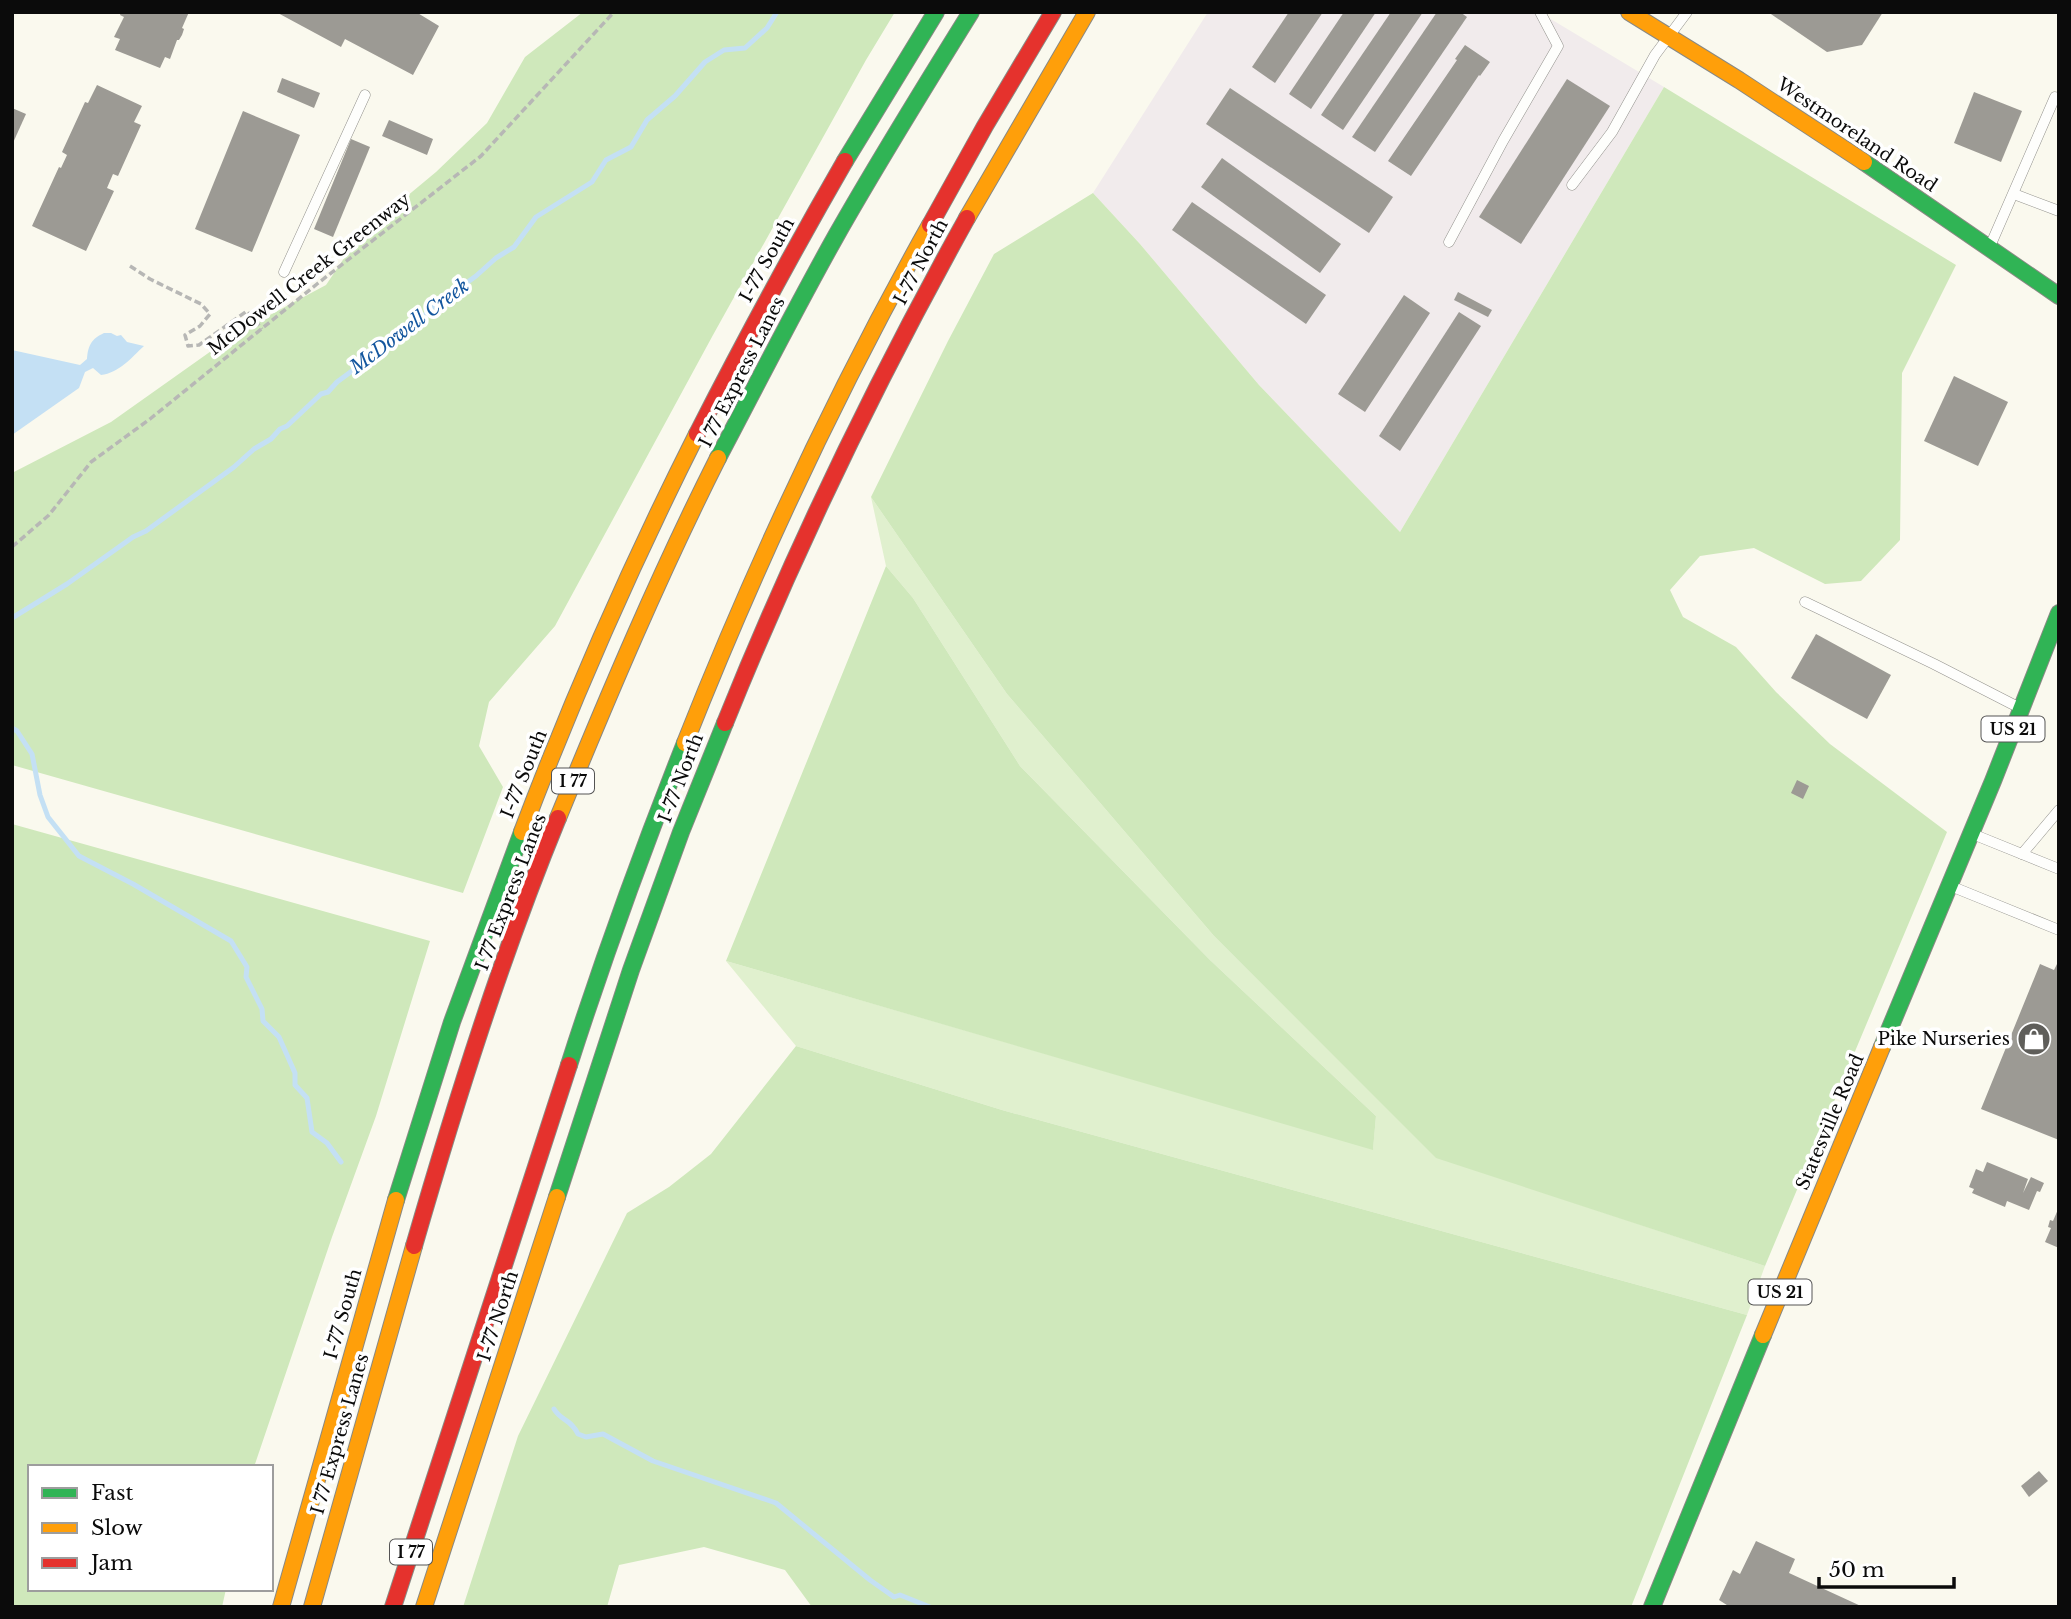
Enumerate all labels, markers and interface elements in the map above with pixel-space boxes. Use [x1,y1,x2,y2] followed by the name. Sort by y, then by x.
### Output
[1772,73,1941,197] street label: Westmoreland Road
[203,188,415,360] street label: McDowell Creek Greenway
[735,214,799,306] street label: I-77 South
[889,215,953,309] street label: I-77 North
[345,274,473,378] water label: McDowell Creek
[694,293,790,451] street label: I 77 Express Lanes
[1982,716,2044,742] road number: US 21
[496,727,552,821] street label: I-77 South
[654,730,708,826] street label: I-77 North
[552,768,594,794] road number: I 77
[471,810,551,974] street label: I 77 Express Lanes
[2015,1020,2053,1058] shop icon: Pike Nurseries
[1877,1028,2010,1050] place label: Pike Nurseries
[1791,1051,1869,1193] street label: Statesville Road
[320,1266,366,1362] street label: I-77 South
[473,1268,523,1364] street label: I-77 North
[1748,1280,1812,1304] road number: US 21
[307,1351,373,1517] street label: I 77 Express Lanes
[28,1465,273,1591] legend
[91,1480,133,1506] text: Fast
[91,1515,143,1541] text: Slow
[390,1540,432,1564] road number: I 77
[1819,1546,1954,1590] scale bar
[88,1550,133,1576] text: Jam
[1829,1557,1885,1583] text: 50 m

